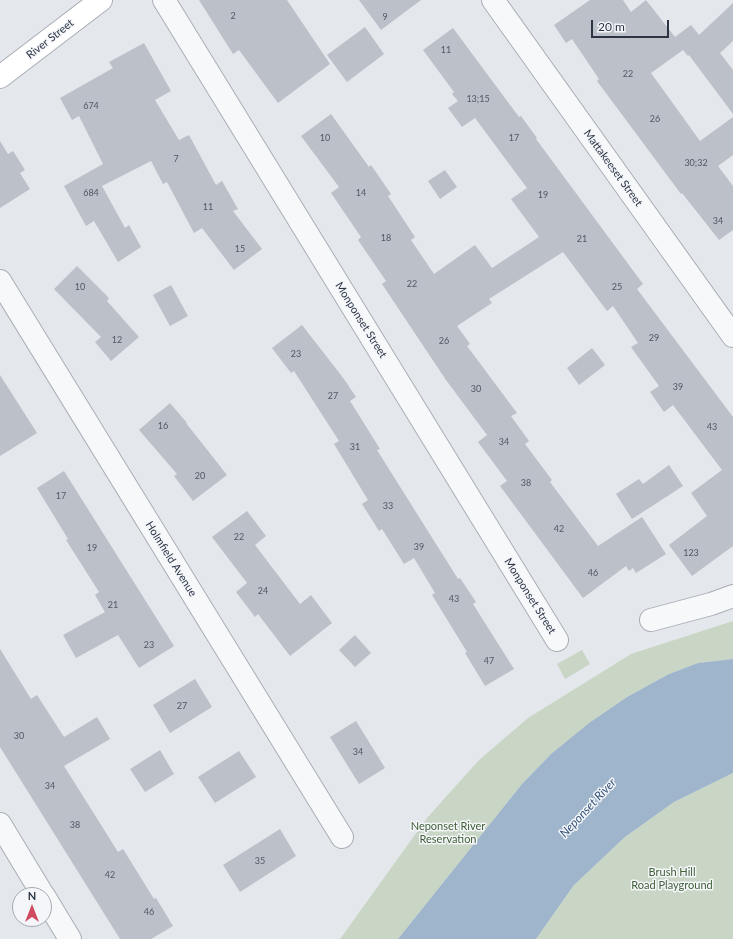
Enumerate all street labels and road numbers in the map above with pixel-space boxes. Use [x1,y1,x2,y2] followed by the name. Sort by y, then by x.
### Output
[24,16,76,62] street label: River Street
[581,127,645,209] street label: Mattakeeset Street
[332,280,390,360] street label: Monponset Street
[143,519,199,599] street label: Holmfield Avenue
[501,556,559,636] street label: Monponset Street

